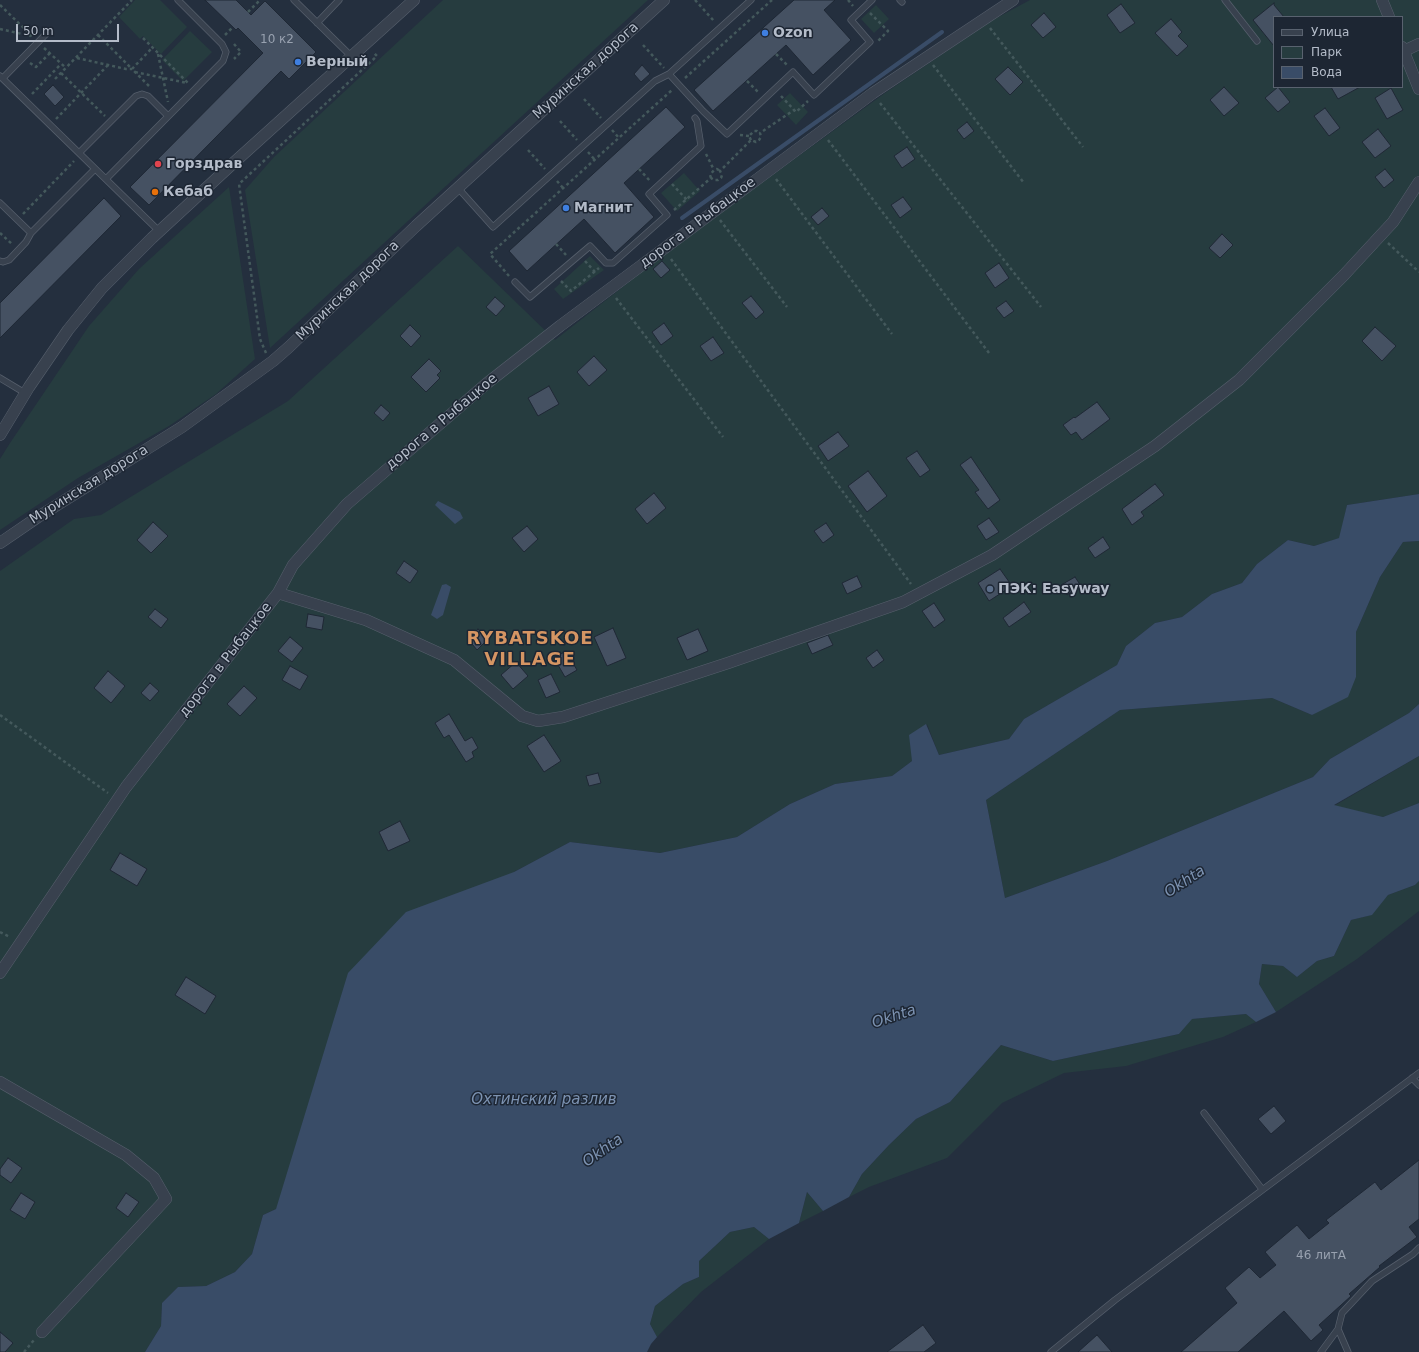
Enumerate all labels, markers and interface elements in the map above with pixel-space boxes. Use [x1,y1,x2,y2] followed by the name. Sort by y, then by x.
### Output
[18,16,121,42] scale bar
[1273,16,1403,88] legend
[530,19,642,123] street label: Муринская дорога
[23,24,54,38] text: 50 m
[773,25,813,41] place label: Ozon
[1311,25,1349,39] text: Улица
[760,28,770,38] marker: Ozon
[260,33,294,47] house number: 10 к2
[1311,45,1342,59] text: Парк
[306,54,368,70] place label: Верный
[293,57,303,67] marker: Верный
[1311,65,1342,79] text: Вода
[166,156,242,172] place label: Горздрав
[153,159,163,169] marker: Горздрав
[637,174,759,272] street label: дорога в Рыбацкое
[163,184,213,200] place label: Кебаб
[150,187,160,197] marker: Кебаб
[574,200,632,216] place label: Магнит
[561,203,571,213] marker: Магнит
[293,237,403,345] street label: Муринская дорога
[383,370,501,474] street label: дорога в Рыбацкое
[27,442,151,528] street label: Муринская дорога
[998,581,1109,597] place label: ПЭК: Easyway
[985,584,995,594] marker: ПЭК: Easyway
[176,599,276,721] street label: дорога в Рыбацкое
[466,628,594,670] district label: RYBATSKOE VILLAGE
[1161,862,1209,902] water label: Okhta
[870,1001,918,1033] water label: Okhta
[471,1091,617,1109] water label: Охтинский разлив
[579,1131,627,1171] water label: Okhta
[1296,1249,1346,1263] house number: 46 литА

